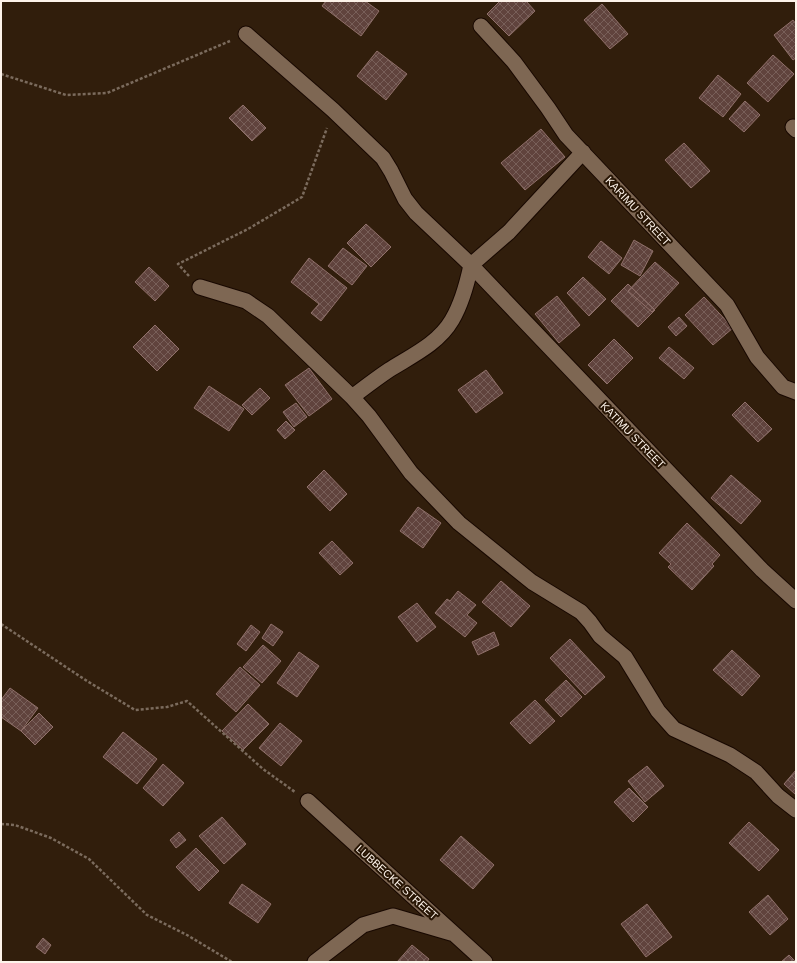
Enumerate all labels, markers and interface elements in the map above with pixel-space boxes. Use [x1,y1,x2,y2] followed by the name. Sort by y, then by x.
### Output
[603,174,673,248] street label: KARIMU STREET
[598,399,668,471] street label: KATIMU STREET
[354,842,440,922] street label: LUBBECKE STREET

